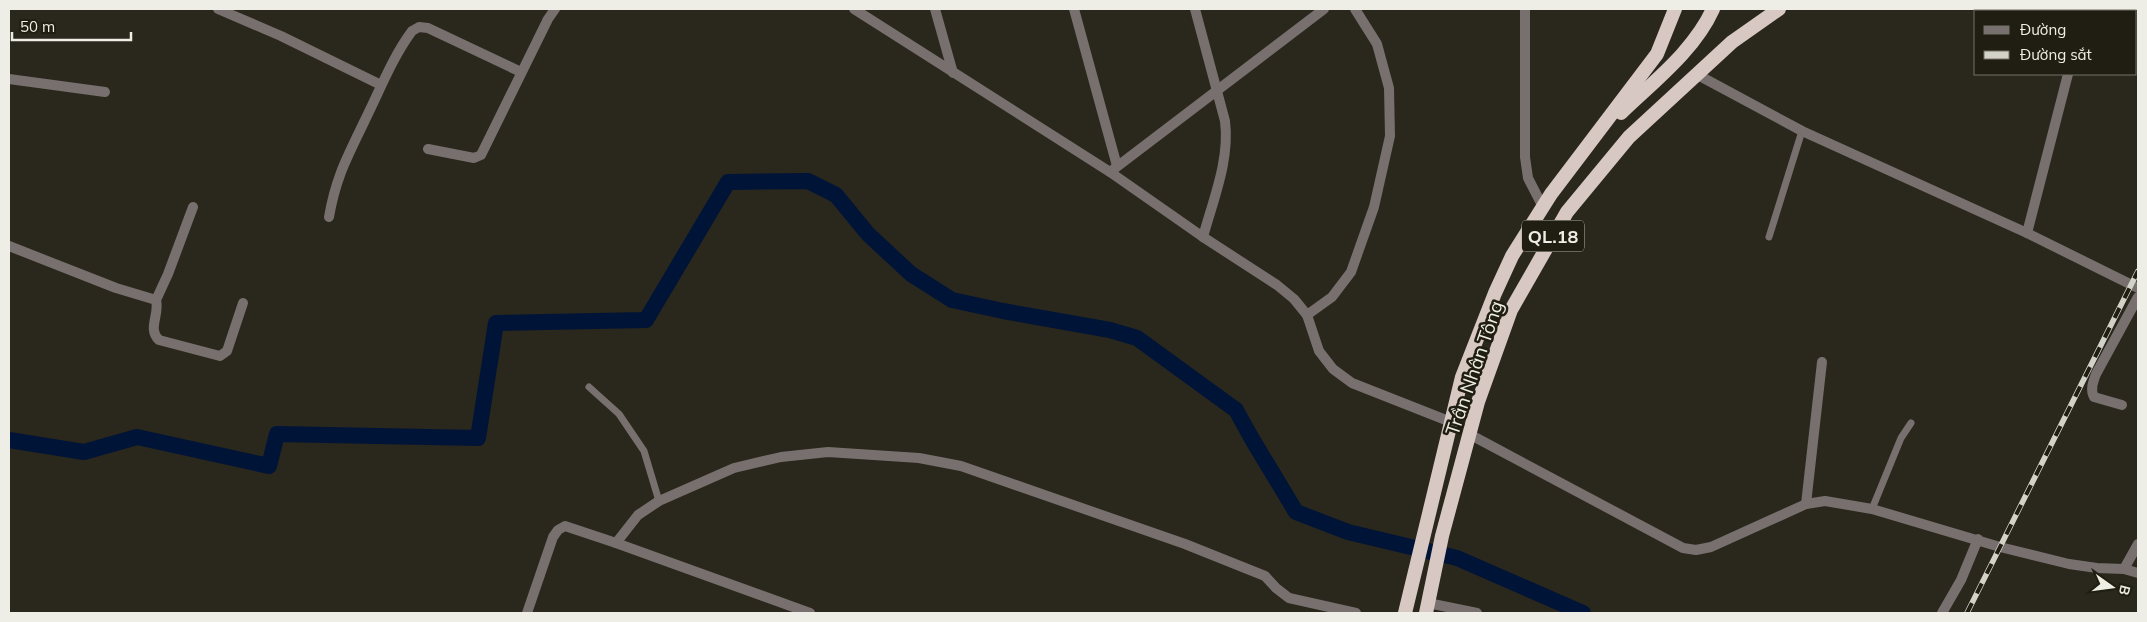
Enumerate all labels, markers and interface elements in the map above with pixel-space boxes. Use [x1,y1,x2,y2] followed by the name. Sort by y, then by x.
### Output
[12,10,131,42] scale bar
[1974,10,2137,75] legend
[20,17,55,36] text: 50 m
[2020,20,2066,39] text: Đường
[2020,45,2092,64] text: Đường sắt
[1522,220,1584,252] road number: QL.18
[1440,298,1508,438] street label: Trần Nhân Tông
[2087,562,2137,612] north arrow
[2115,583,2135,597] text: B

